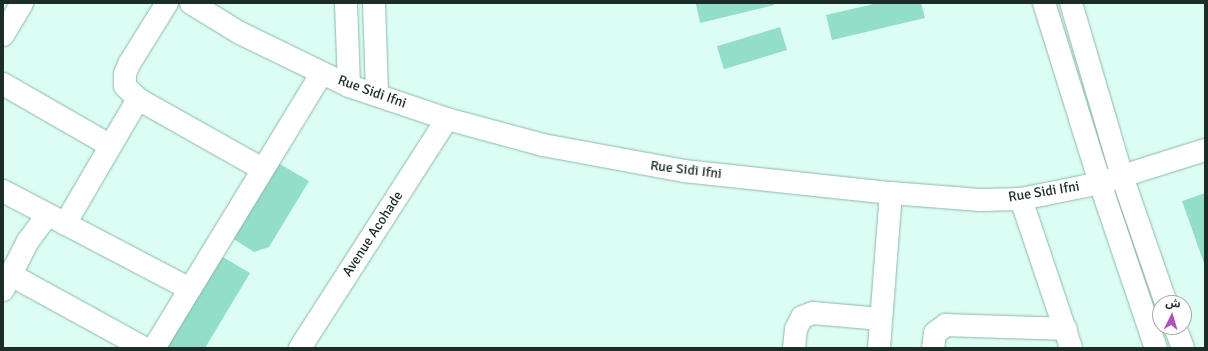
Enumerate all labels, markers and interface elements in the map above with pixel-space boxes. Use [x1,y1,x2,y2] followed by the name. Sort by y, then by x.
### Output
[335,72,409,112] street label: Rue Sidi Ifni
[649,157,723,183] street label: Rue Sidi Ifni
[1007,178,1081,206] street label: Rue Sidi Ifni
[339,188,407,280] street label: Avenue Acohade
[1152,295,1192,335] north arrow
[1165,296,1181,311] text: ش

